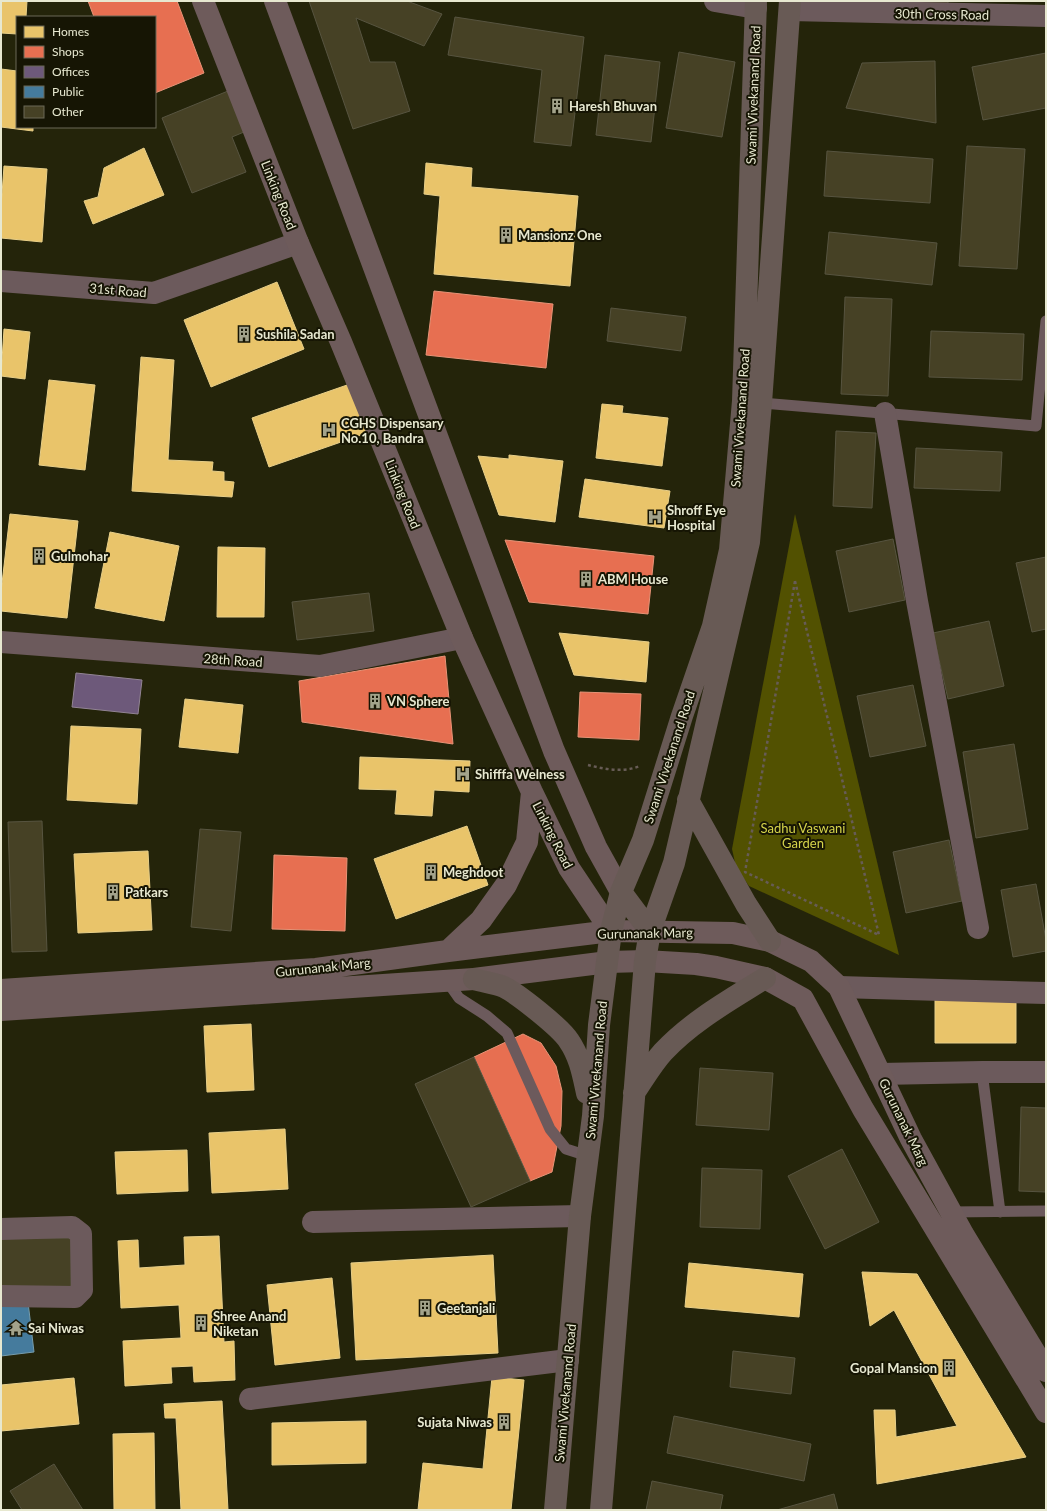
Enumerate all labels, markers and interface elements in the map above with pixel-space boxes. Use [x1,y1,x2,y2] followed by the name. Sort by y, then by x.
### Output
[895,5,989,23] street label: 30th Cross Road
[16,16,156,128] legend
[52,24,89,39] text: Homes
[743,25,763,165] street label: Swami Vivekanand Road
[52,44,84,59] text: Shops
[52,64,89,79] text: Offices
[52,84,84,99] text: Public
[548,97,566,115] building icon: Haresh Bhuvan
[569,98,657,114] place label: Haresh Bhuvan
[52,104,84,119] text: Other
[258,158,300,232] street label: Linking Road
[497,226,515,244] building icon: Mansionz One
[518,227,602,243] place label: Mansionz One
[89,280,147,300] street label: 31st Road
[235,325,253,343] building icon: Sushila Sadan
[256,326,335,342] place label: Sushila Sadan
[727,348,753,488] street label: Swami Vivekanand Road
[341,415,444,446] place label: CGHS Dispensary No.10, Bandra
[320,421,338,439] hospital icon: CGHS Dispensary No.10, Bandra
[382,457,424,531] street label: Linking Road
[667,502,726,533] place label: Shroff Eye Hospital
[646,508,664,526] hospital icon: Shroff Eye Hospital
[30,547,48,565] building icon: Gulmohar
[51,548,108,564] place label: Gulmohar
[577,570,595,588] building icon: ABM House
[597,571,668,587] place label: ABM House
[203,650,263,670] street label: 28th Road
[640,688,698,826] street label: Swami Vivekanand Road
[366,692,384,710] building icon: VN Sphere
[386,693,450,709] place label: VN Sphere
[454,765,472,783] hospital icon: Shifffa Welness
[475,766,565,782] place label: Shifffa Welness
[529,799,577,871] street label: Linking Road
[761,820,845,851] park label: Sadhu Vaswani Garden
[422,863,440,881] building icon: Meghdoot
[443,864,503,880] place label: Meghdoot
[104,883,122,901] building icon: Patkars
[125,884,169,900] place label: Patkars
[597,924,693,942] street label: Gurunanak Marg
[275,954,372,980] street label: Gurunanak Marg
[582,1000,610,1140] street label: Swami Vivekanand Road
[876,1076,932,1169] street label: Gurunanak Marg
[416,1299,434,1317] building icon: Geetanjali
[437,1300,495,1316] place label: Geetanjali
[213,1308,286,1339] place label: Shree Anand Niketan
[192,1314,210,1332] building icon: Shree Anand Niketan
[7,1319,25,1337] temple icon: Sai Niwas
[28,1320,84,1336] place label: Sai Niwas
[551,1323,579,1463] street label: Swami Vivekanand Road
[940,1359,958,1377] building icon: Gopal Mansion
[850,1360,937,1376] place label: Gopal Mansion
[495,1413,513,1431] building icon: Sujata Niwas
[417,1414,492,1430] place label: Sujata Niwas

